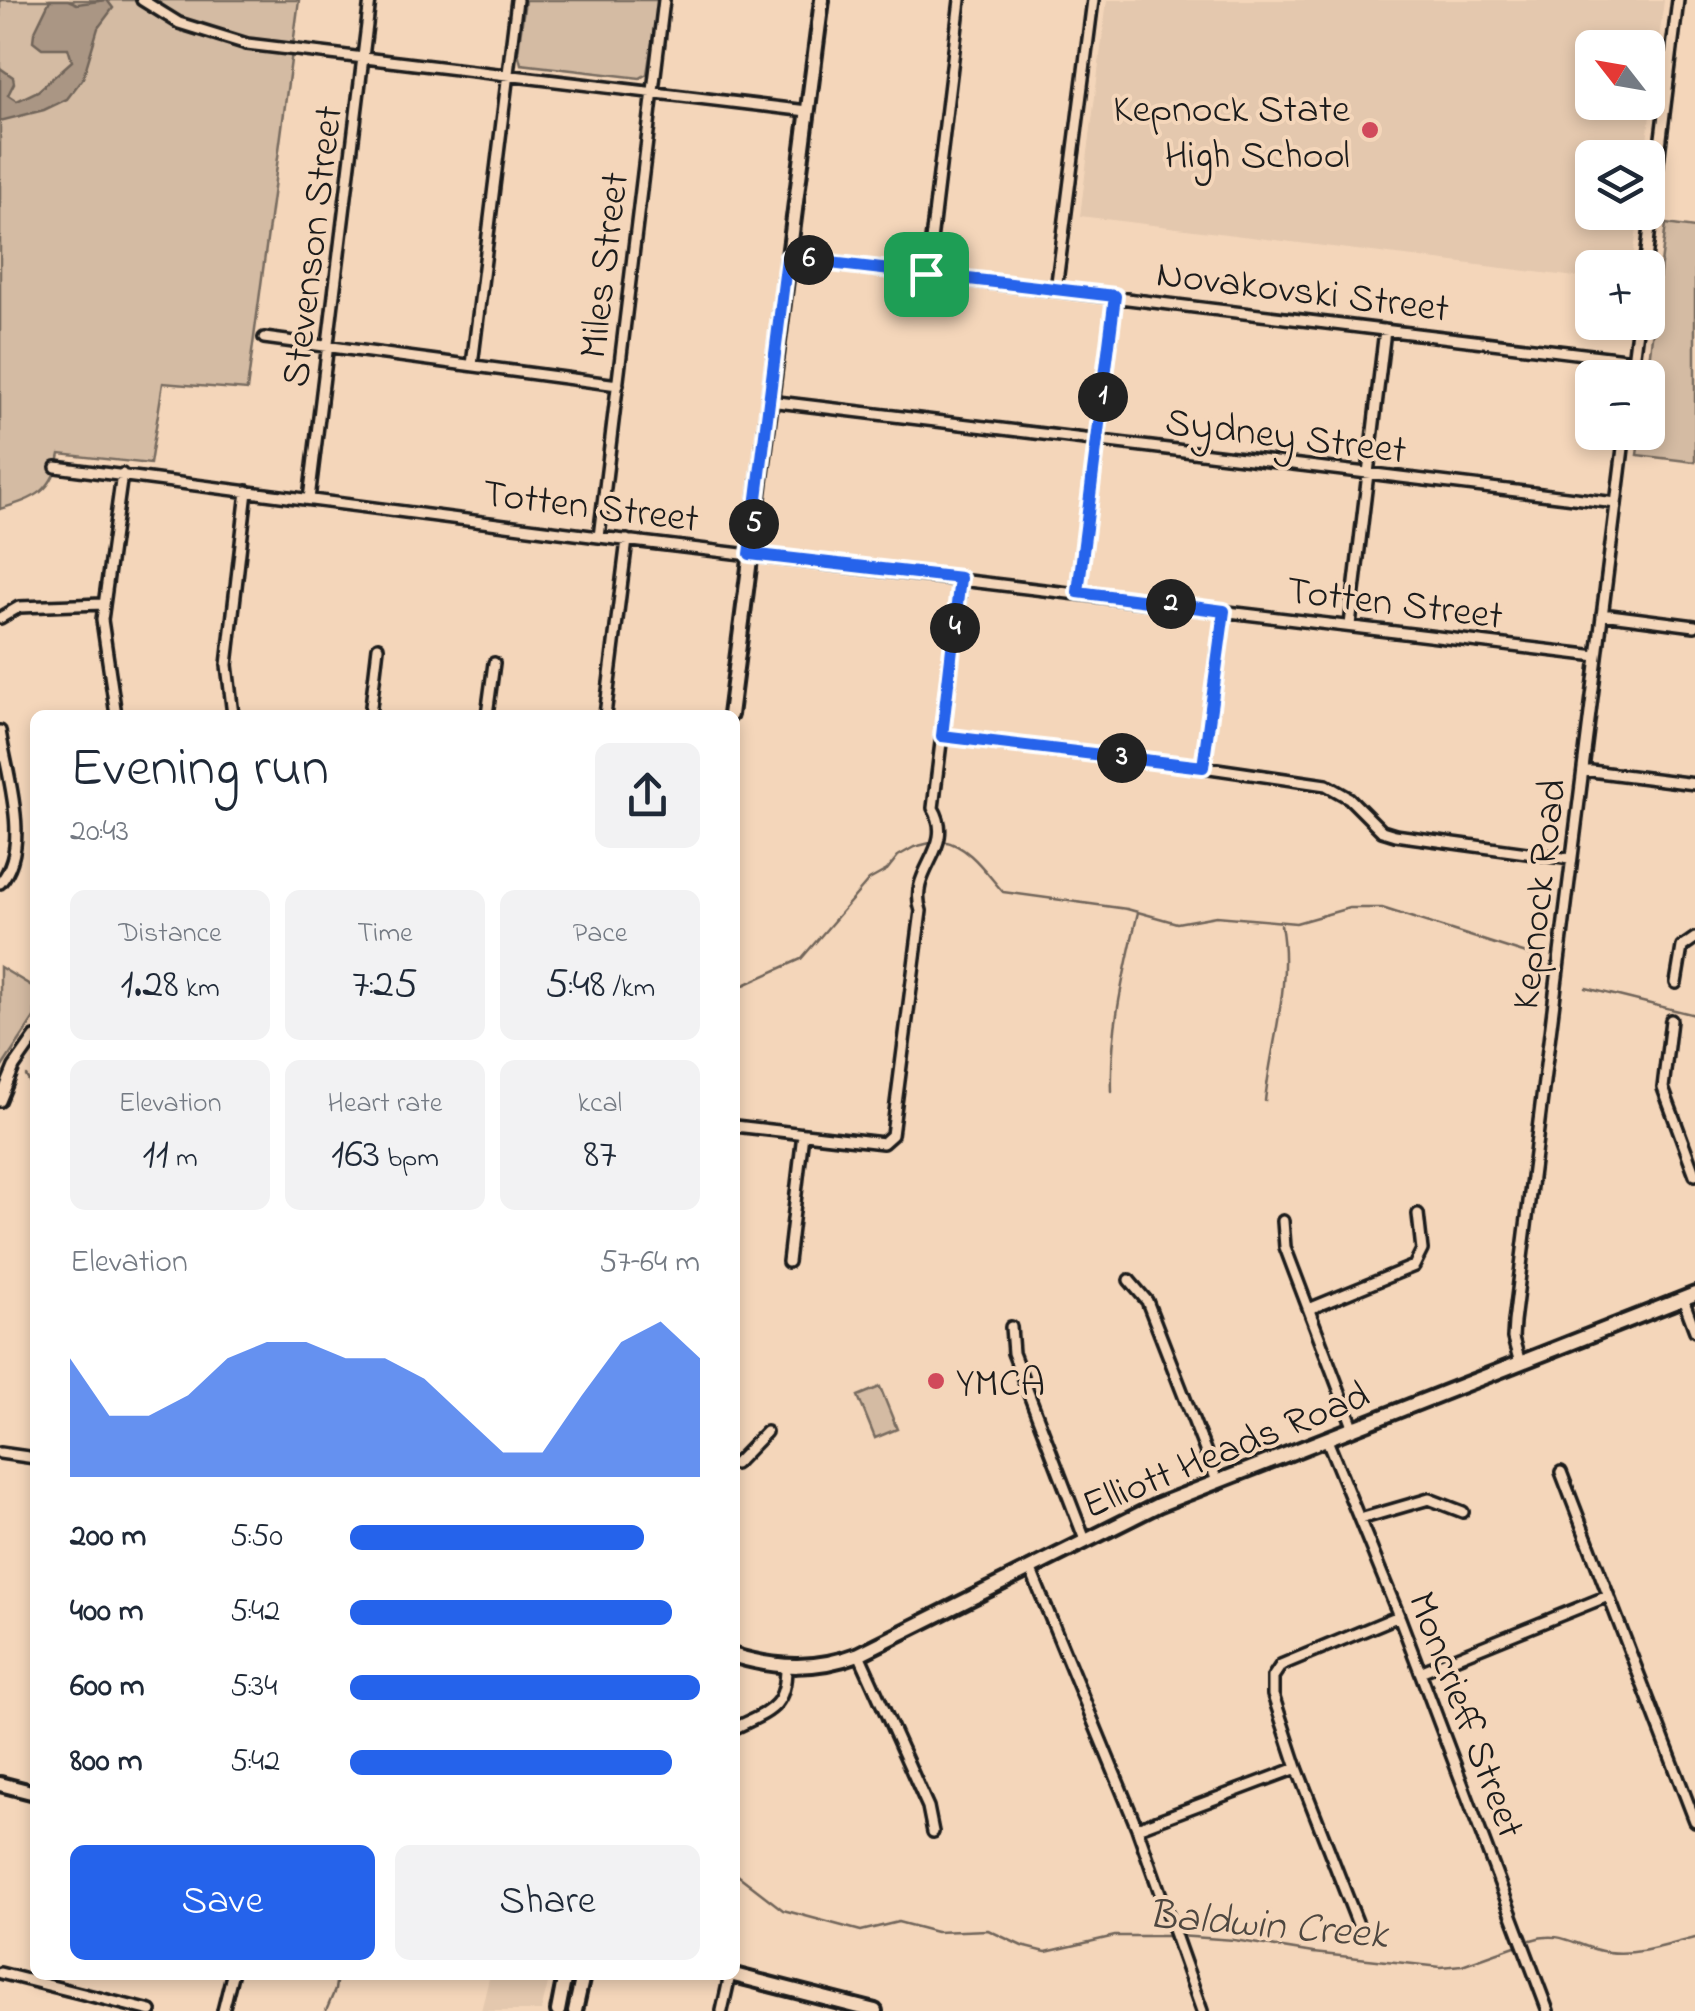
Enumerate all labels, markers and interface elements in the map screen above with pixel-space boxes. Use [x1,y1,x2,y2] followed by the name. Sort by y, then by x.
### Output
[1575,30,1665,120] north arrow
[1575,30,1665,450] map controls
[1113,82,1350,187] place label: Kepnock State High School
[268,103,361,391] street label: Stevenson Street
[1359,119,1381,141] marker: Kepnock State High School
[1575,140,1665,230] button: layers
[566,169,647,362] street label: Miles Street
[884,232,969,317] pin
[784,235,834,285] pin: 6
[803,239,815,280] text: 6
[1153,246,1452,341] street label: Novakovski Street
[899,247,954,302] icon: arrive
[1575,250,1665,340] button: +
[1575,360,1665,450] button: −
[1078,372,1128,422] pin: 1
[1099,376,1107,417] text: 1
[1162,394,1409,483] street label: Sydney Street
[479,466,702,551] street label: Totten Street
[729,499,779,549] pin: 5
[746,503,762,544] text: 5
[1283,563,1506,648] street label: Totten Street
[1146,579,1196,629] pin: 2
[1164,583,1178,624] text: 2
[930,603,980,653] pin: 4
[949,607,961,648] text: 4
[70,731,329,811] text: Evening run
[1097,733,1147,783] pin: 3
[1116,737,1128,778] text: 3
[595,743,700,848] button: share
[1498,776,1585,1013] street label: Kepnock Road
[70,809,129,856] text: 20:43
[118,914,222,955] text: Distance
[357,914,413,955] text: Time
[573,914,627,955] text: Pace
[120,955,179,1016] text: 1.28
[352,955,418,1016] text: 7:25
[545,955,605,1016] text: 5:48
[179,969,220,1010] text: km
[605,969,655,1010] text: /km
[119,1084,221,1125] text: Elevation
[328,1084,442,1125] text: Heart rate
[578,1084,622,1125] text: kcal
[142,1125,169,1186] text: 11
[331,1125,380,1186] text: 163
[583,1125,617,1186] text: 87
[169,1139,198,1180] text: m
[380,1139,439,1180] text: bpm
[70,1240,188,1287] text: Elevation
[599,1240,700,1287] text: 57–64 m
[956,1356,1045,1415] place label: YMCA
[1074,1368,1379,1537] street label: Elliott Heads Road
[925,1370,947,1392] marker: YMCA
[70,1514,146,1561] text: 200 m
[230,1514,283,1561] text: 5:50
[1390,1584,1538,1847] street label: Moncrieff Street
[70,1589,144,1636] text: 400 m
[230,1589,280,1636] text: 5:42
[70,1664,145,1711] text: 600 m
[230,1664,277,1711] text: 5:34
[70,1739,142,1786] text: 800 m
[230,1739,280,1786] text: 5:42
[70,1845,375,1960] button: Save
[395,1845,700,1960] button: Share
[1145,1886,1391,1967] water label: Baldwin Creek

